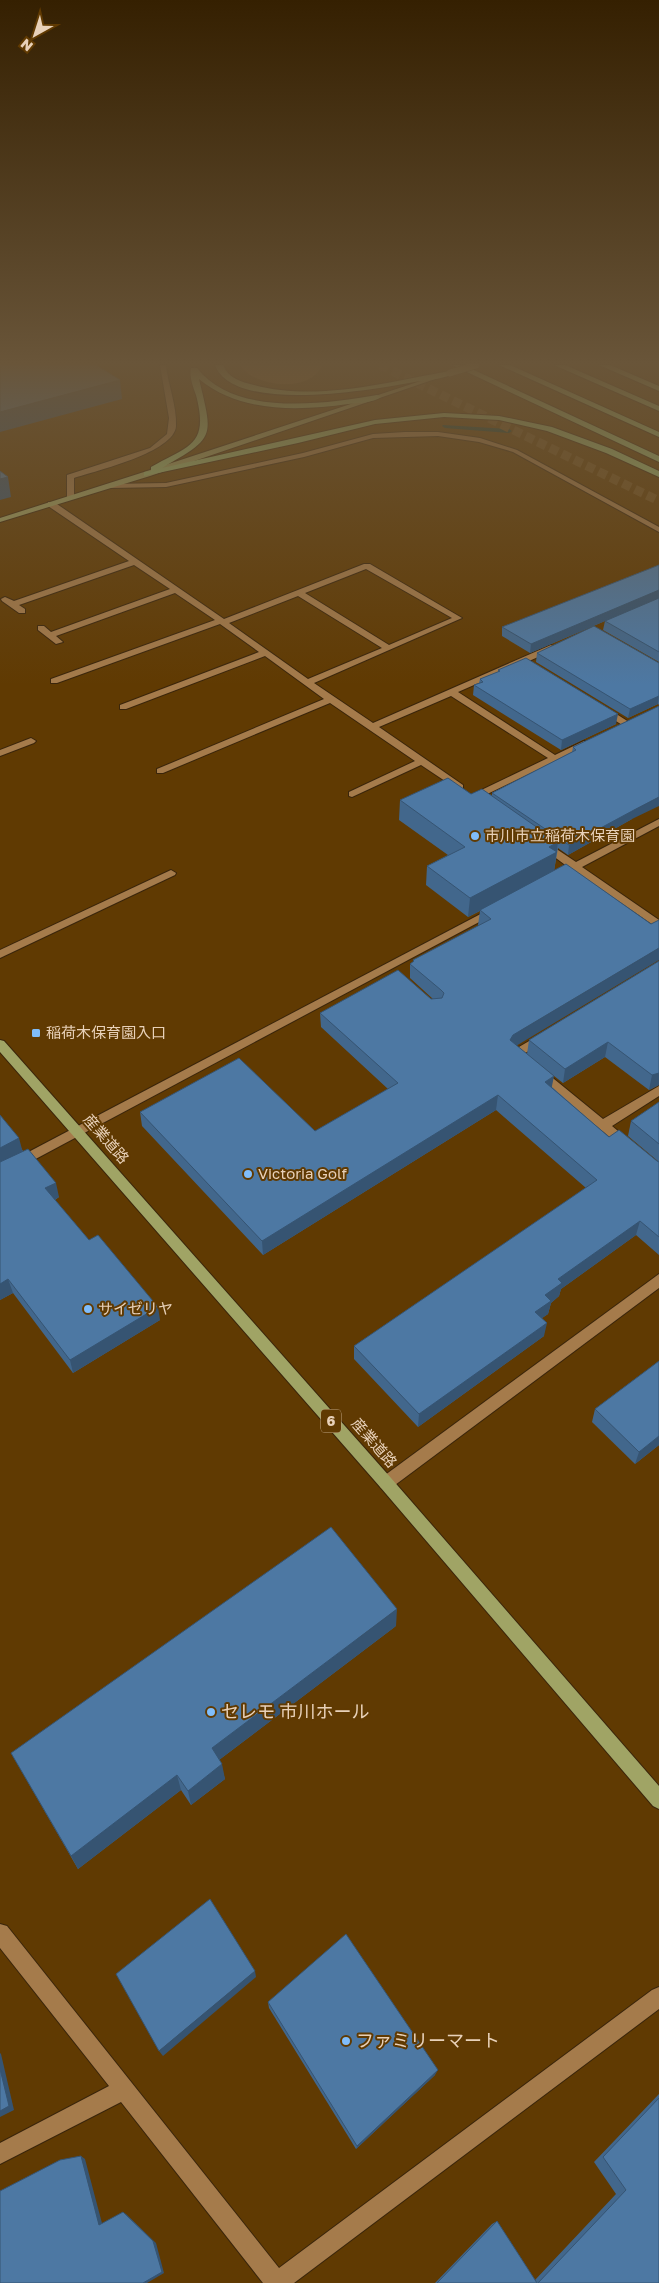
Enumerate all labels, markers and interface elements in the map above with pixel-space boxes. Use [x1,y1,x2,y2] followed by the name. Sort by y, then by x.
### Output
[10,10,60,60] north arrow
[17,36,36,55] text: N
[485,826,635,844] place label: 市川市立稲荷木保育園
[469,830,481,842] marker: 市川市立稲荷木保育園
[46,1023,166,1041] place label: 稲荷木保育園入口
[30,1027,42,1039] marker: 稲荷木保育園入口
[80,1110,133,1167] street label: 産業道路
[258,1164,347,1182] place label: Victoria Golf
[242,1168,254,1180] marker: Victoria Golf
[98,1299,173,1317] place label: サイゼリヤ
[82,1303,94,1315] marker: サイゼリヤ
[321,1410,341,1432] road number: 6
[348,1414,401,1471] street label: 産業道路
[221,1700,370,1722] place label: セレモ 市川ホール
[205,1706,217,1718] marker: セレモ 市川ホール
[356,2029,500,2051] place label: ファミリーマート
[340,2035,352,2047] marker: ファミリーマート

